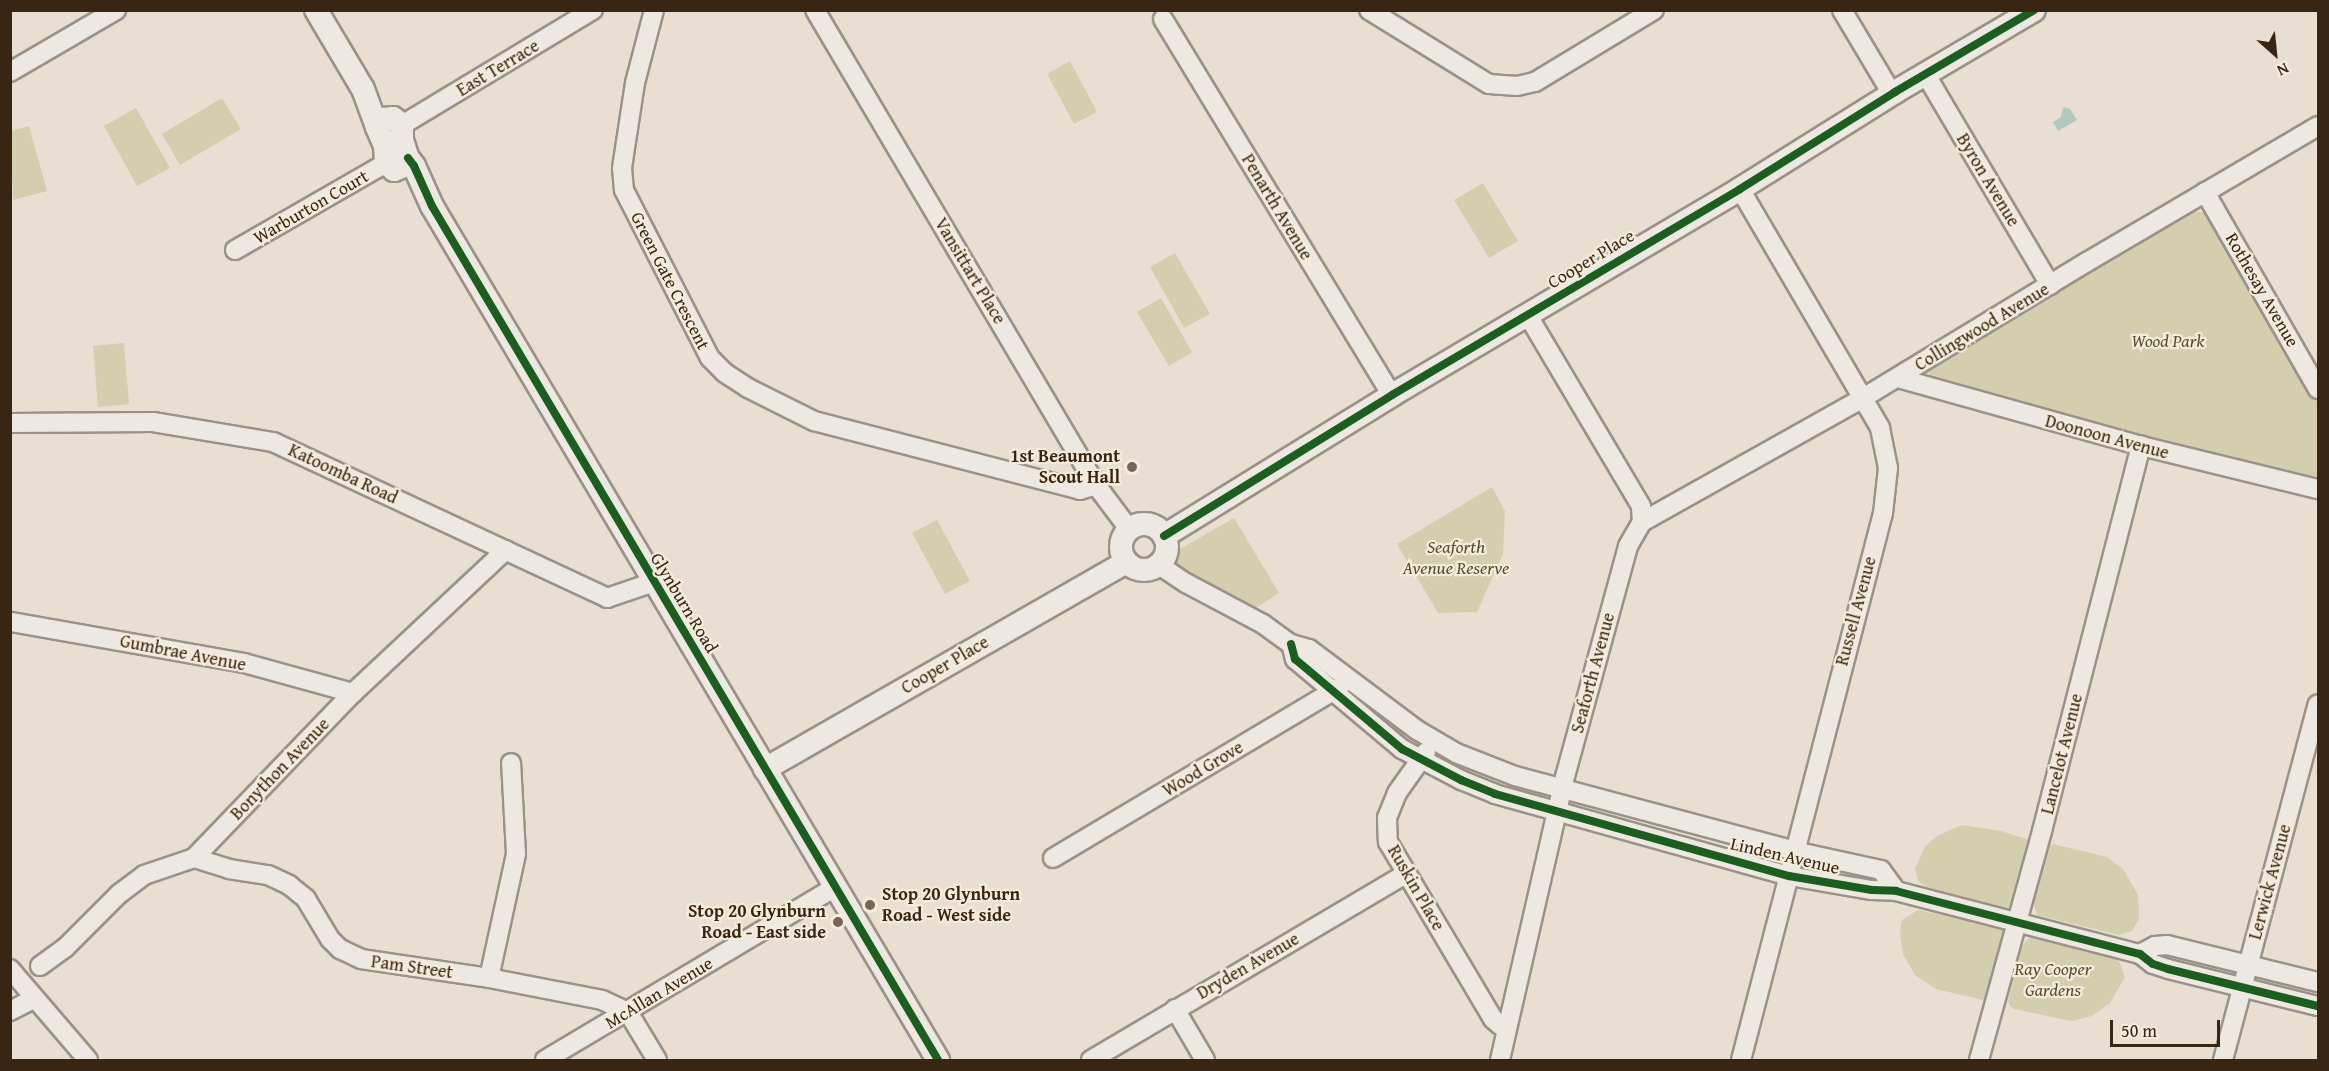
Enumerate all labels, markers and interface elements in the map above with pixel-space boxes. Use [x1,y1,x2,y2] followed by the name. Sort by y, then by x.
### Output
[2245,24,2305,84] north arrow
[453,35,543,101] street label: East Terrace
[2273,57,2293,83] text: N
[1952,129,2024,231] street label: Byron Avenue
[1237,150,1317,264] street label: Penarth Avenue
[250,165,372,249] street label: Warburton Court
[626,208,714,354] street label: Green Gate Crescent
[930,214,1010,328] street label: Vansittart Place
[1544,225,1638,293] street label: Cooper Place
[2221,229,2303,351] street label: Rothesay Avenue
[1911,278,2053,376] street label: Collingwood Avenue
[2131,330,2205,352] park label: Wood Park
[2043,410,2171,464] street label: Doonoon Avenue
[285,439,401,509] street label: Katoomba Road
[1010,446,1120,488] place label: 1st Beaumont Scout Hall
[1125,460,1139,474] marker: 1st Beaumont Scout Hall
[1403,537,1509,580] park label: Seaforth Avenue Reserve
[646,549,722,657] street label: Glynburn Road
[1831,554,1881,668] street label: Russell Avenue
[1567,610,1619,736] street label: Seaforth Avenue
[118,630,248,676] street label: Gumbrae Avenue
[897,631,993,699] street label: Cooper Place
[2037,691,2087,817] street label: Lancelot Avenue
[226,713,334,825] street label: Bonython Avenue
[1159,737,1247,801] street label: Wood Grove
[2244,822,2296,942] street label: Lerwick Avenue
[1728,833,1842,879] street label: Linden Avenue
[1383,841,1449,935] street label: Ruskin Place
[882,884,1020,926] place label: Stop 20 Glynburn Road - West side
[863,898,877,912] marker: Stop 20 Glynburn Road - West side
[688,901,826,944] place label: Stop 20 Glynburn Road - East side
[831,915,845,929] marker: Stop 20 Glynburn Road - East side
[1193,928,1303,1004] street label: Dryden Avenue
[370,951,454,983] street label: Pam Street
[601,952,717,1034] street label: McAllan Avenue
[2015,959,2091,1002] park label: Ray Cooper Gardens
[2113,1008,2222,1046] scale bar
[2121,1017,2157,1044] text: 50 m

